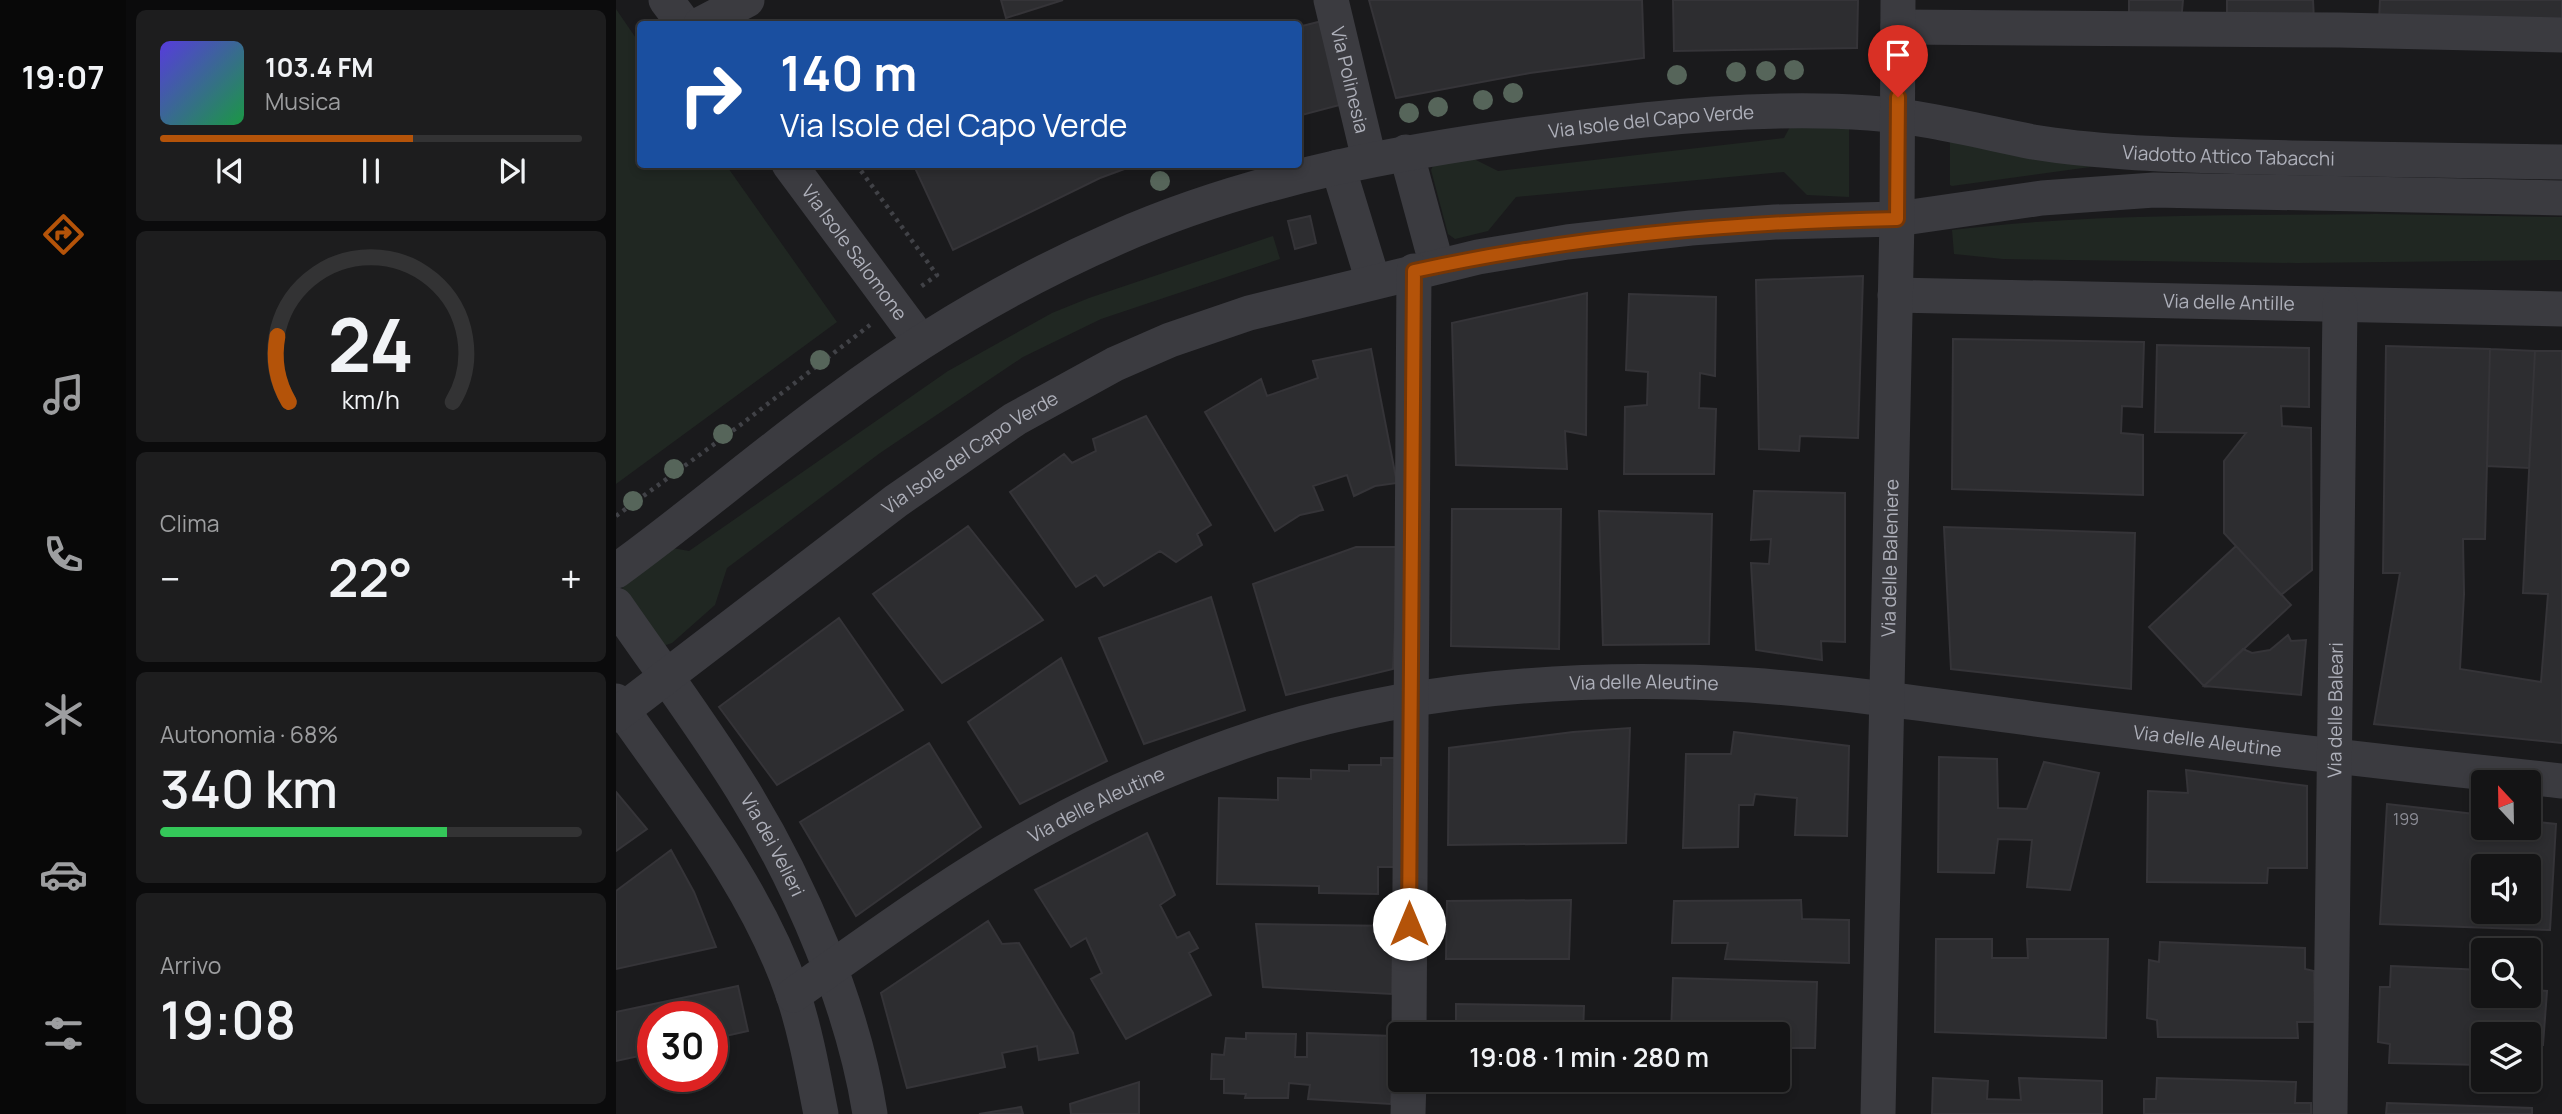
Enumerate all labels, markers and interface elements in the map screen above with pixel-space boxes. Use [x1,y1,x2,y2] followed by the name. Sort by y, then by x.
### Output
[1325,24,1375,136] street label: Via Polinesia
[1868,25,1928,97] pin
[1879,36,1917,74] icon: arrive
[780,39,917,106] text: 140 m
[265,49,373,85] text: 103.4 FM
[665,49,756,140] icon: right
[22,55,105,99] text: 19:07
[265,85,341,117] text: Musica
[1547,99,1755,144] street label: Via Isole del Capo Verde
[780,103,1128,147] text: Via Isole del Capo Verde
[2121,139,2335,172] street label: Viadotto Attico Tabacchi
[211,152,249,190] icon: previous
[352,152,390,190] icon: pause
[493,152,531,190] icon: next
[796,179,913,325] street label: Via Isole Salomone
[39,210,88,259] icon: directions
[2163,288,2295,316] street label: Via delle Antille
[328,295,414,395] text: 24
[39,370,88,419] icon: music
[342,382,400,417] text: km/h
[876,385,1063,520] street label: Via Isole del Capo Verde
[1875,479,1904,637] street label: Via delle Baleniere
[160,507,219,539] text: Clima
[39,530,88,579] icon: phone
[328,542,413,613] text: 22°
[160,552,181,604] text: −
[560,552,582,604] text: +
[2321,642,2349,778] street label: Via delle Baleari
[1569,669,1719,696] street label: Via delle Aleutine
[39,690,88,739] icon: climate
[160,718,338,750] text: Autonomia · 68%
[2132,719,2283,763] street label: Via delle Aleutine
[160,753,338,824] text: 340 km
[1023,760,1169,849] street label: Via delle Aleutine
[2471,770,2541,840] north arrow
[2471,770,2541,1092] map controls
[735,788,811,901] street label: Via dei Velieri
[2393,808,2419,830] house number: 199
[39,850,88,899] icon: car
[2471,854,2541,924] button: sound
[1372,887,1446,961] position arrow
[2471,938,2541,1008] button: search
[160,949,221,981] text: Arrivo
[160,984,296,1055] text: 19:08
[637,1001,728,1092] speed limit sign: 30
[39,1009,88,1058] icon: filters
[2471,1022,2541,1092] button: layers
[1469,1039,1709,1075] text: 19:08 · 1 min · 280 m

